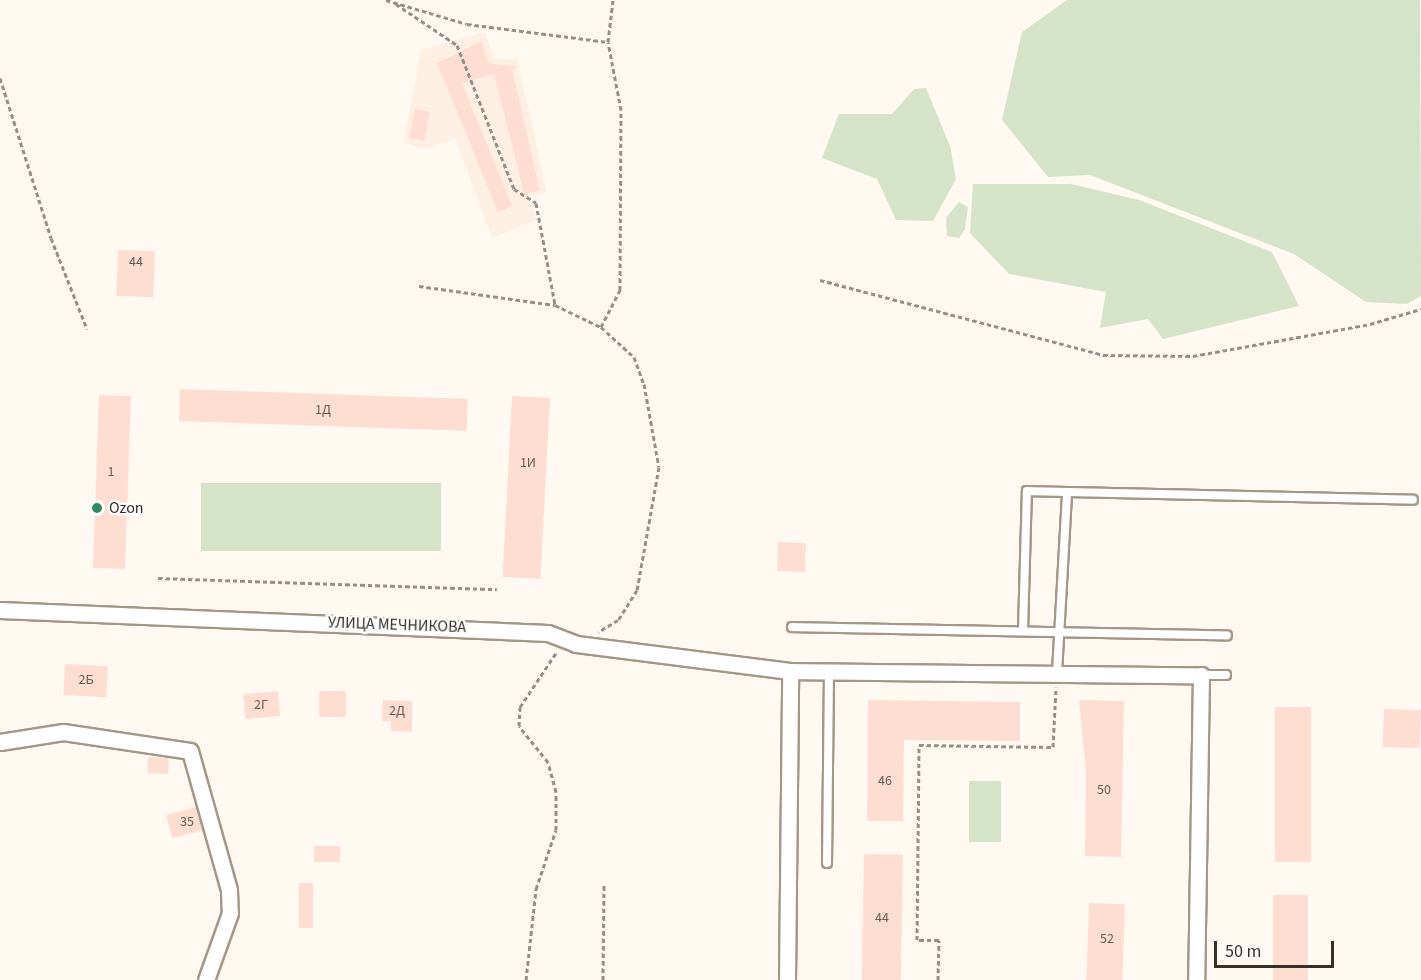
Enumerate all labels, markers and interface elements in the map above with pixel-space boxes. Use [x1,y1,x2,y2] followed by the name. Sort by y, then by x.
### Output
[129,254,143,270] house number: 44
[315,402,331,418] house number: 1Д
[520,455,536,471] house number: 1И
[108,464,114,480] house number: 1
[109,498,144,518] place label: Ozon
[90,501,104,515] marker: Ozon
[328,613,466,637] street label: УЛИЦА МЕЧНИКОВА
[78,672,94,688] house number: 2Б
[254,697,268,713] house number: 2Г
[389,703,405,719] house number: 2Д
[878,773,892,789] house number: 46
[1097,782,1111,798] house number: 50
[180,814,194,830] house number: 35
[875,910,889,926] house number: 44
[1217,929,1337,967] scale bar
[1100,931,1114,947] house number: 52
[1225,939,1261,964] text: 50 m

